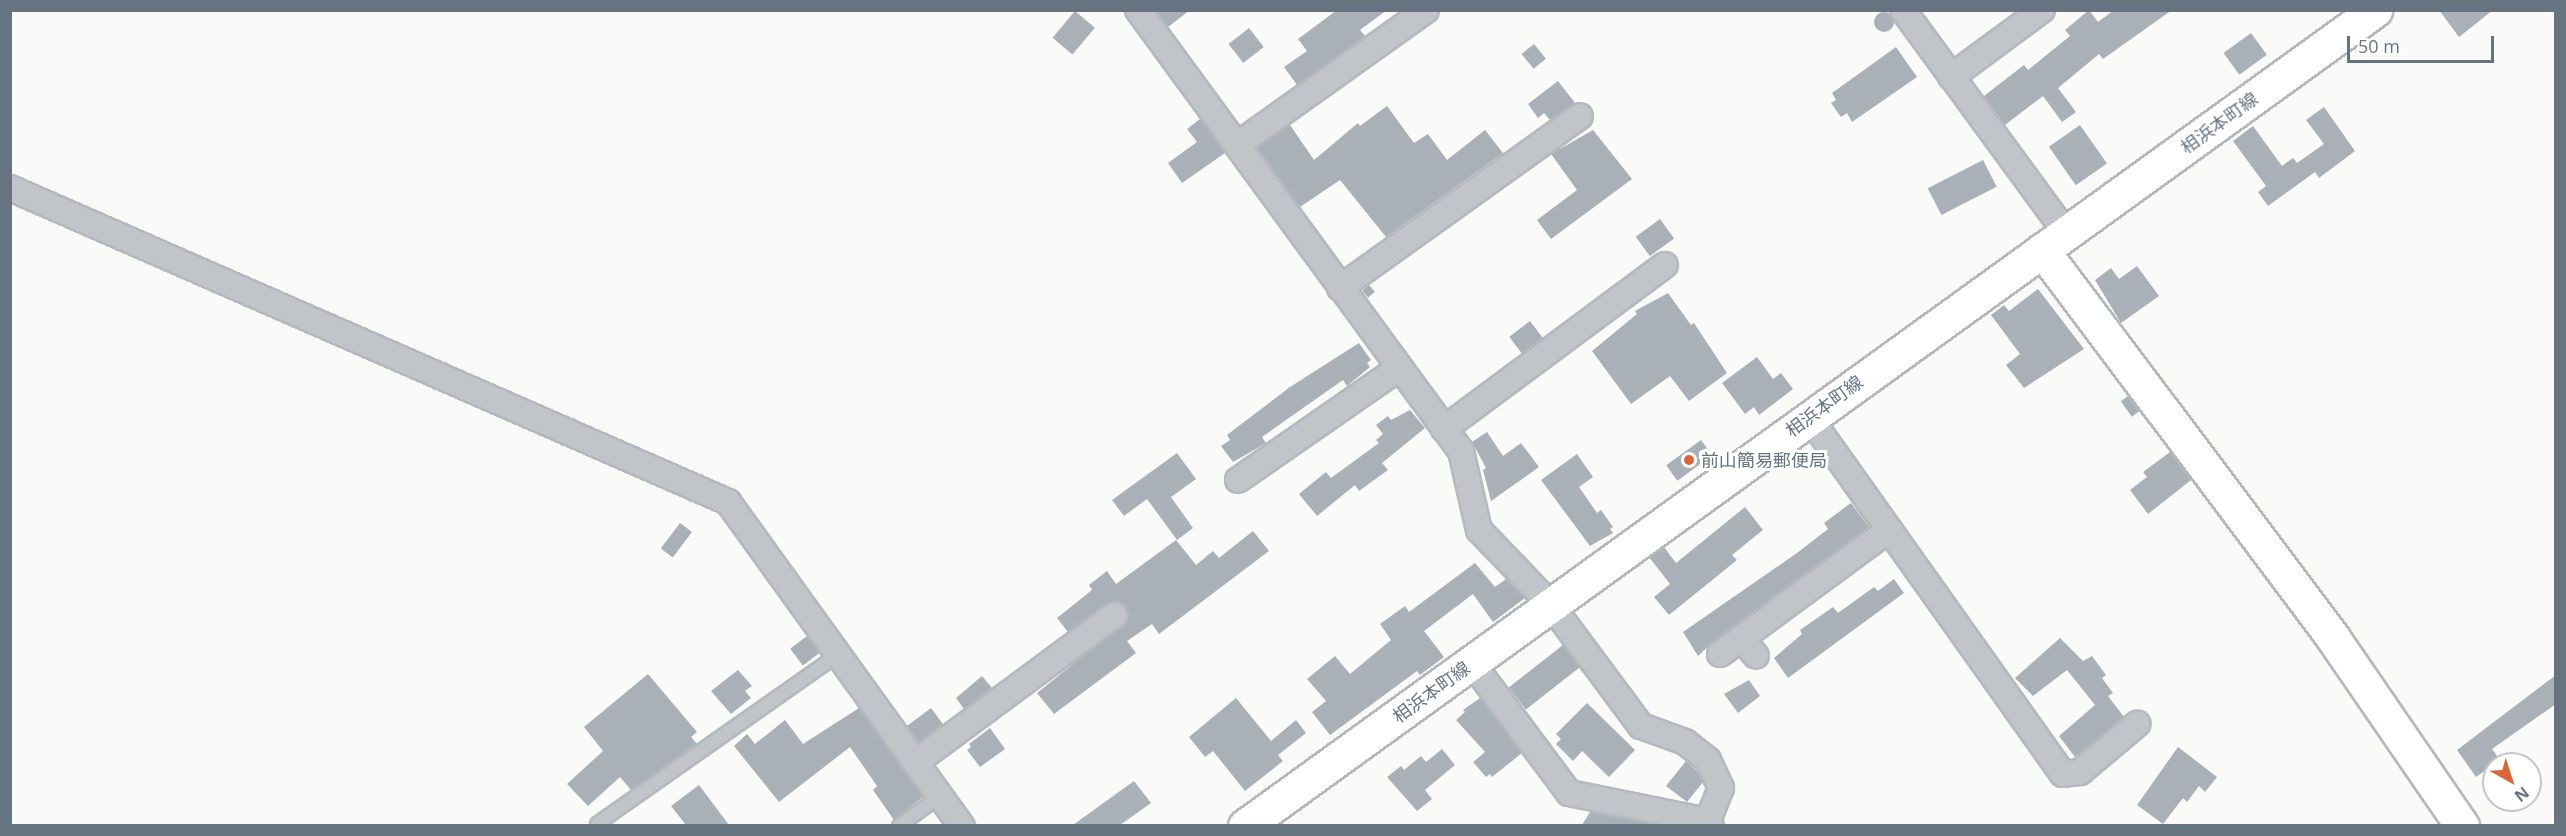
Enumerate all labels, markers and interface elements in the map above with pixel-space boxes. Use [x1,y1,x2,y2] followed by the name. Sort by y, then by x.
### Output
[2350,24,2497,62] scale bar
[2358,34,2400,58] text: 50 m
[2176,88,2262,158] street label: 相浜本町線
[1781,371,1867,441] street label: 相浜本町線
[1701,449,1827,471] place label: 前山簡易郵便局
[1682,453,1696,467] marker: 前山簡易郵便局
[1388,657,1474,727] street label: 相浜本町線
[2482,752,2542,812] north arrow
[2510,782,2534,807] text: N

